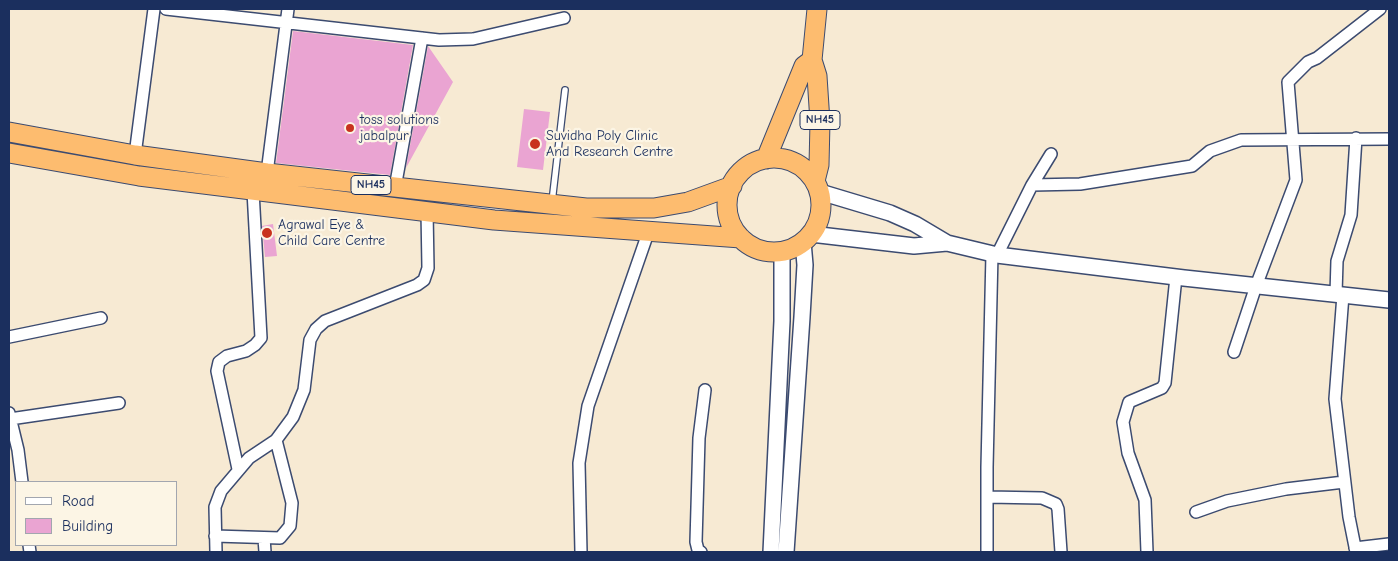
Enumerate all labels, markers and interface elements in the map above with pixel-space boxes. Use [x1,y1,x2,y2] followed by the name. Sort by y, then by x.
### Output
[800,110,840,130] road number: NH45
[360,112,439,144] place label: toss solutions jabalpur
[344,122,356,134] marker: toss solutions jabalpur
[546,128,673,160] place label: Suvidha Poly Clinic And Research Centre
[528,137,542,151] marker: Suvidha Poly Clinic And Research Centre
[351,176,391,194] road number: NH45
[278,217,385,250] place label: Agrawal Eye & Child Care Centre
[260,226,274,240] marker: Agrawal Eye & Child Care Centre
[15,481,178,546] legend
[62,492,94,510] text: Road
[62,517,113,535] text: Building

